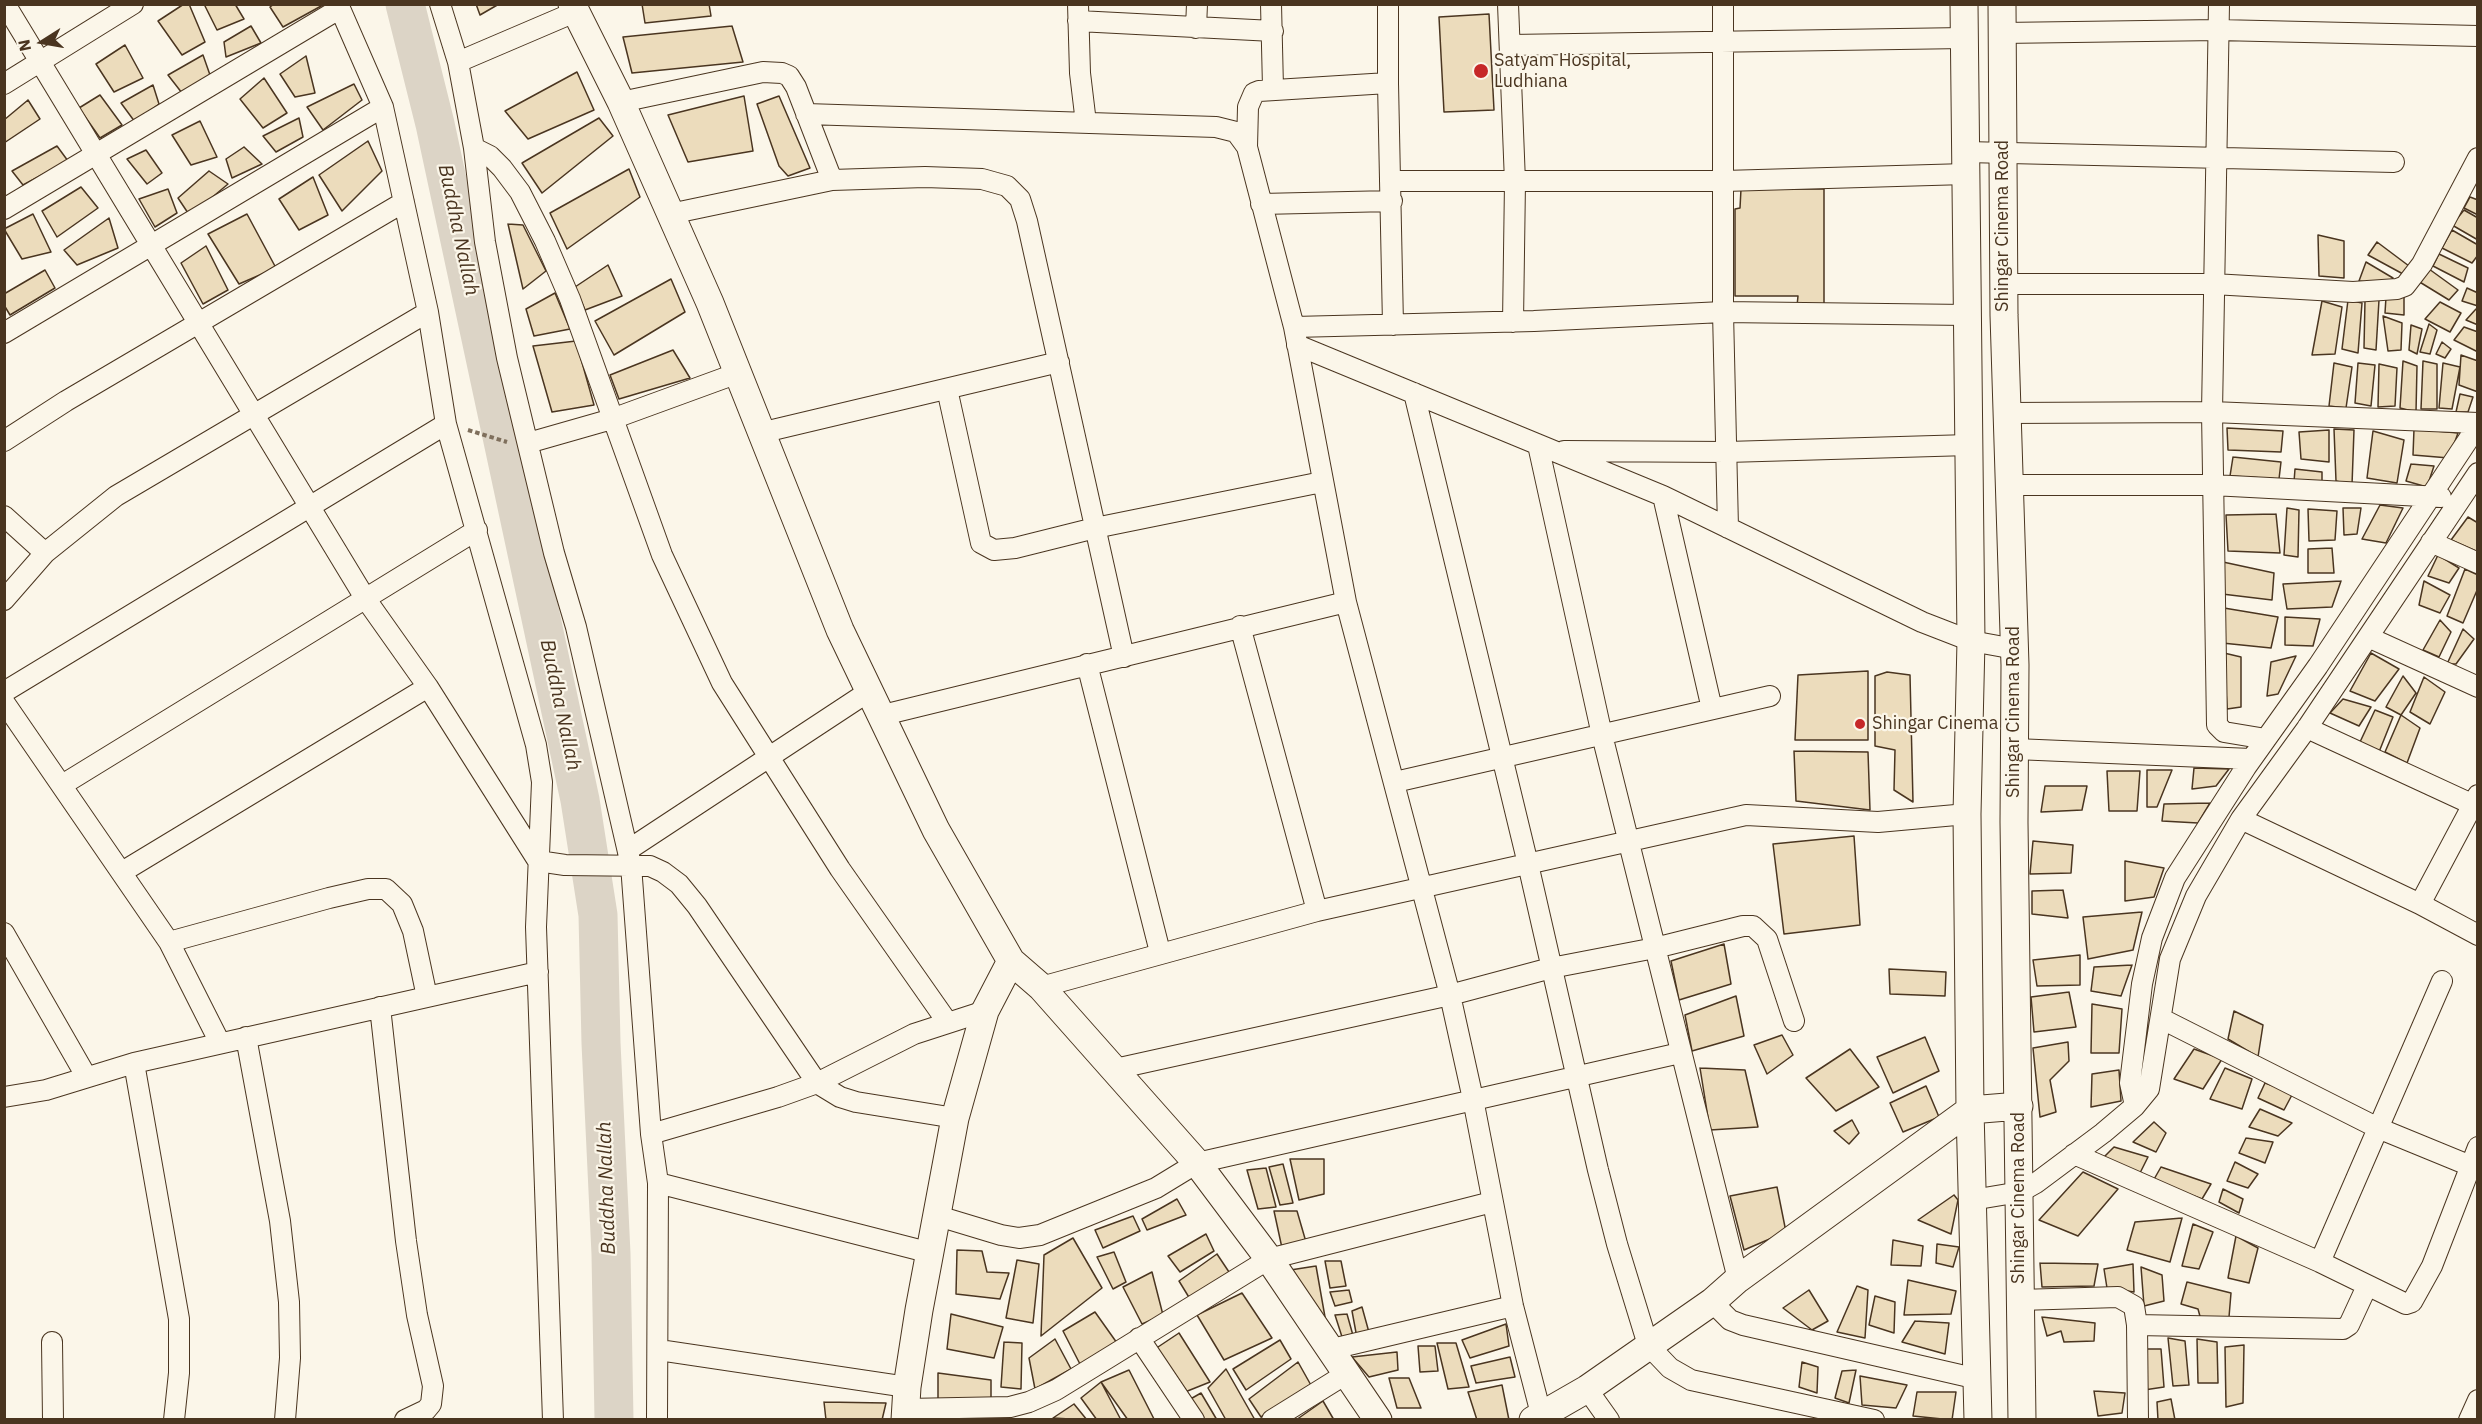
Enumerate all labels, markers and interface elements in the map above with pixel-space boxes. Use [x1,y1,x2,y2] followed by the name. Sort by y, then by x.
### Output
[12,12,72,72] north arrow
[13,38,35,53] text: N
[1494,50,1631,92] place label: Satyam Hospital, Ludhiana
[1472,62,1490,80] marker: Satyam Hospital, Ludhiana
[1992,140,2014,312] street label: Shingar Cinema Road
[432,162,484,298] water label: Buddha Nallah
[2003,626,2025,798] street label: Shingar Cinema Road
[534,637,586,773] water label: Buddha Nallah
[1872,713,1998,735] place label: Shingar Cinema
[1853,717,1867,731] marker: Shingar Cinema
[2008,1112,2030,1284] street label: Shingar Cinema Road
[593,1121,621,1255] water label: Buddha Nallah

